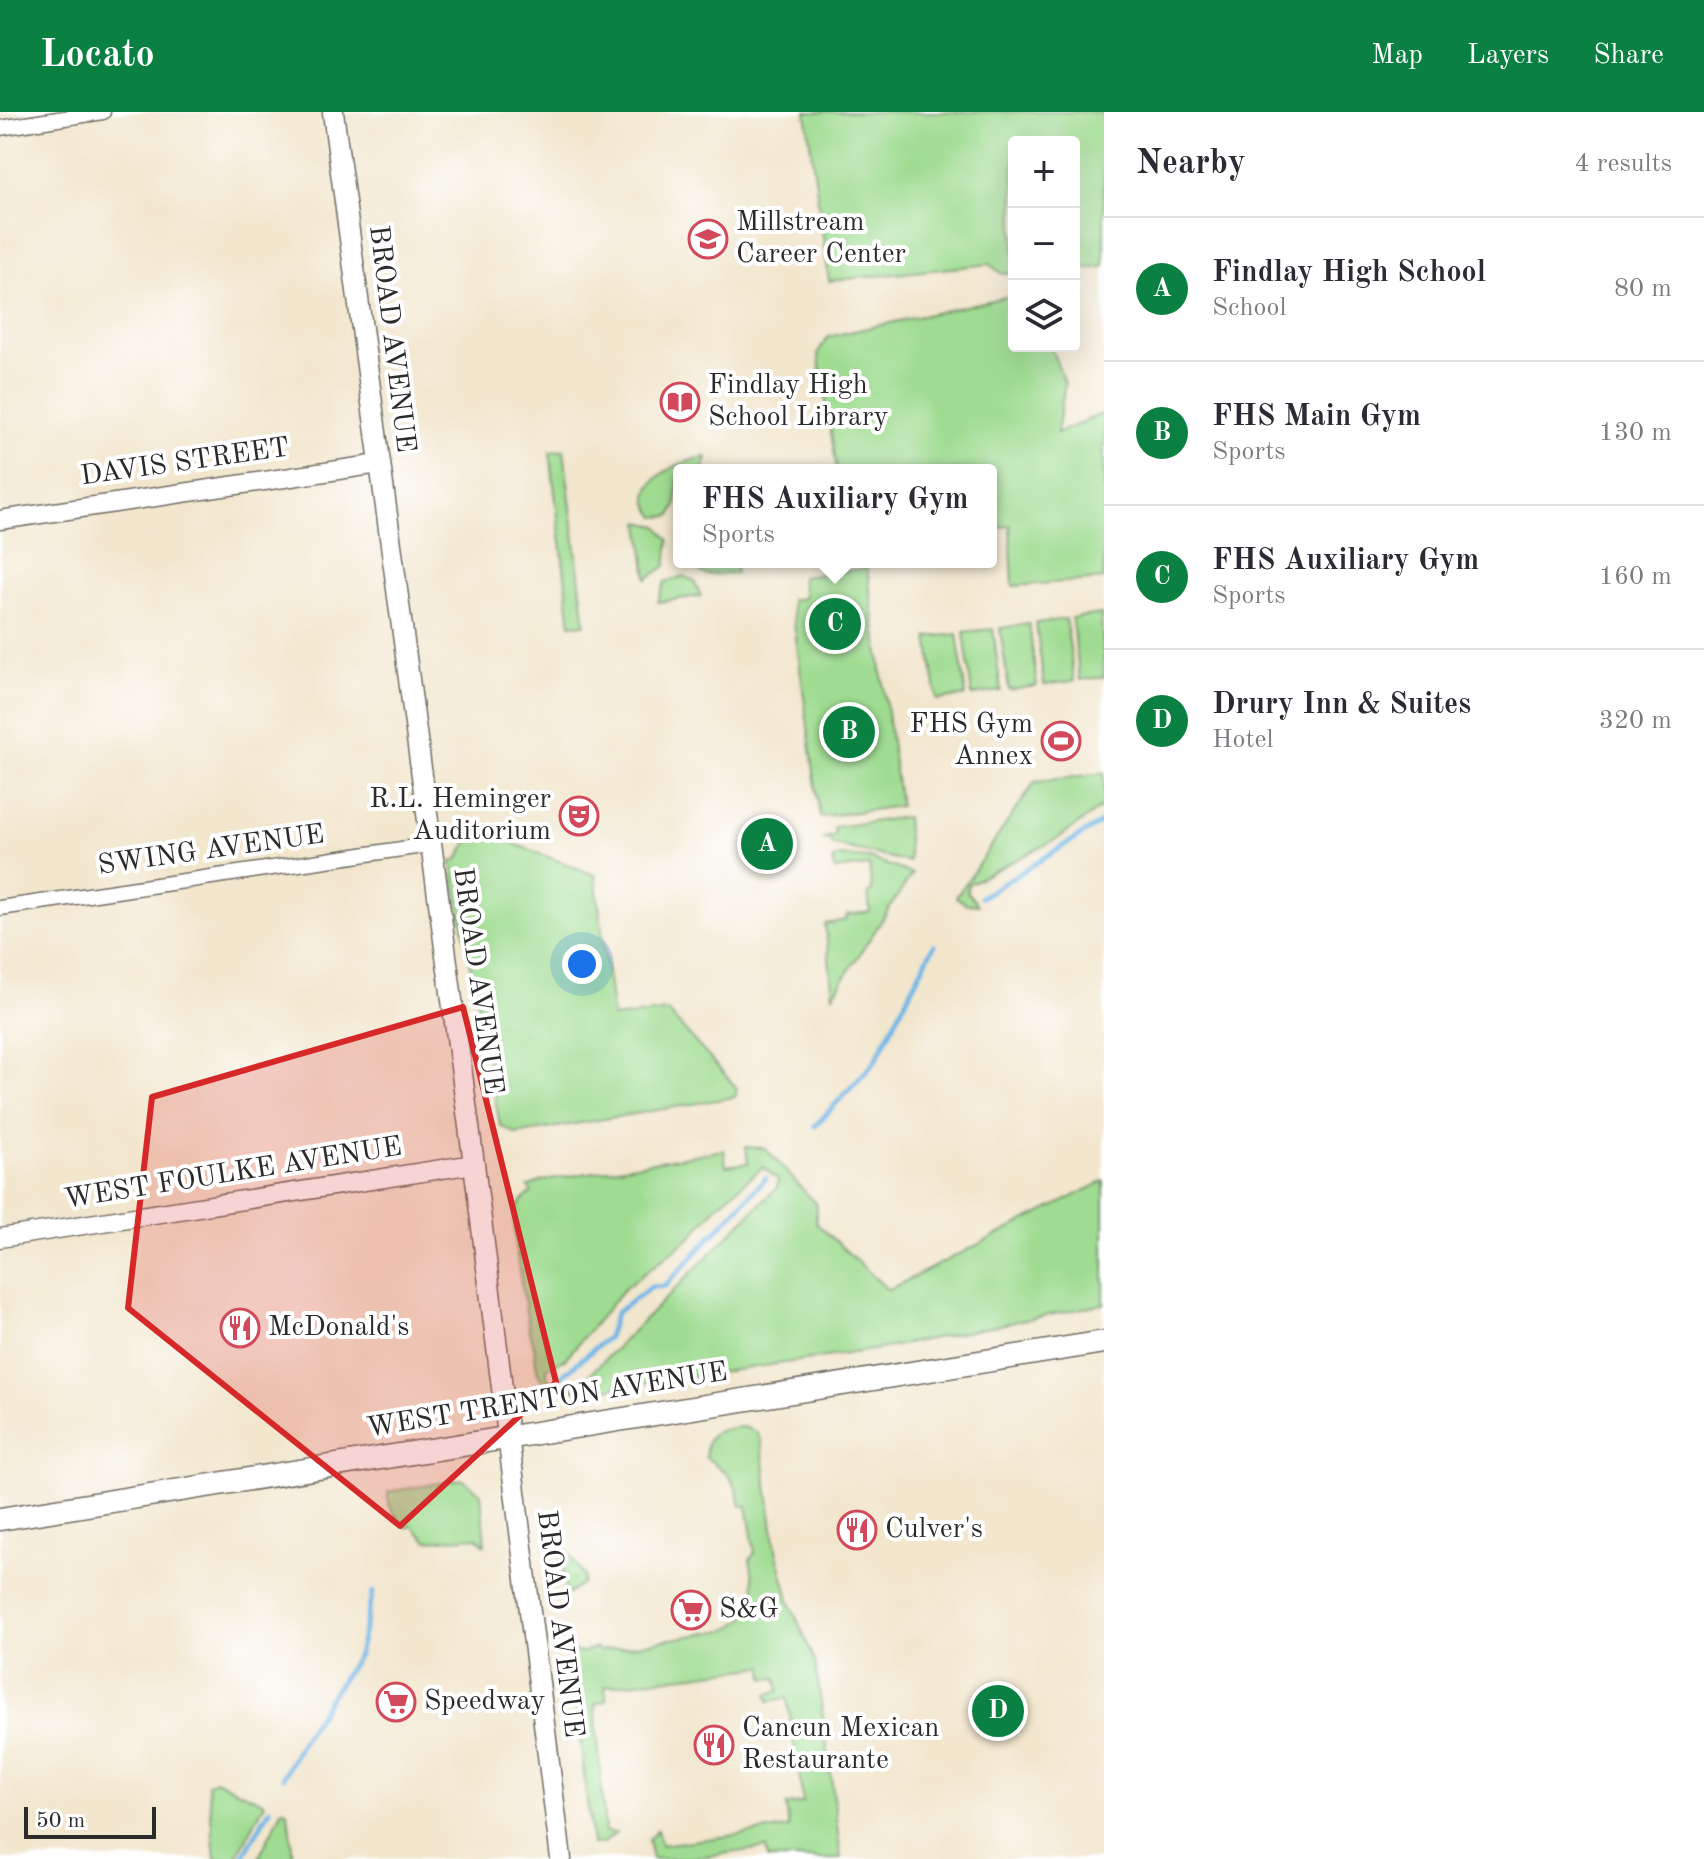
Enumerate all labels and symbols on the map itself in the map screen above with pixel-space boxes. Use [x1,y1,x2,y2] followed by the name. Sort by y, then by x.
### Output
[736,209,906,269] place label: Millstream Career Center
[687,218,729,260] school or university icon: Millstream Career Center
[363,224,419,454] street label: BROAD AVENUE
[708,372,888,432] place label: Findlay High School Library
[659,381,701,423] library icon: Findlay High School Library
[79,434,291,492] street label: DAVIS STREET
[809,594,861,654] pin: C
[823,702,875,762] pin: B
[910,711,1033,771] place label: FHS Gym Annex
[1040,720,1082,762] sports icon: FHS Gym Annex
[369,786,551,846] place label: R.L. Heminger Auditorium
[558,795,600,837] theatre icon: R.L. Heminger Auditorium
[741,814,793,874] pin: A
[96,821,326,881] street label: SWING AVENUE
[447,866,507,1096] street label: BROAD AVENUE
[562,944,602,984] your location
[62,1133,404,1215] street label: WEST FOULKE AVENUE
[219,1307,261,1349] restaurant icon: McDonald's
[268,1314,409,1342] place label: McDonald's
[365,1359,729,1443] street label: WEST TRENTON AVENUE
[531,1509,587,1739] street label: BROAD AVENUE
[836,1509,878,1551] restaurant icon: Culver's
[885,1516,983,1544] place label: Culver's
[670,1589,712,1631] supermarket icon: S&G
[719,1596,779,1624] place label: S&G
[375,1681,417,1723] supermarket icon: Speedway
[972,1681,1024,1741] pin: D
[424,1688,545,1716] place label: Speedway
[742,1715,939,1775] place label: Cancun Mexican Restaurante
[693,1724,735,1766] restaurant icon: Cancun Mexican Restaurante
[24,1803,156,1839] scale bar

